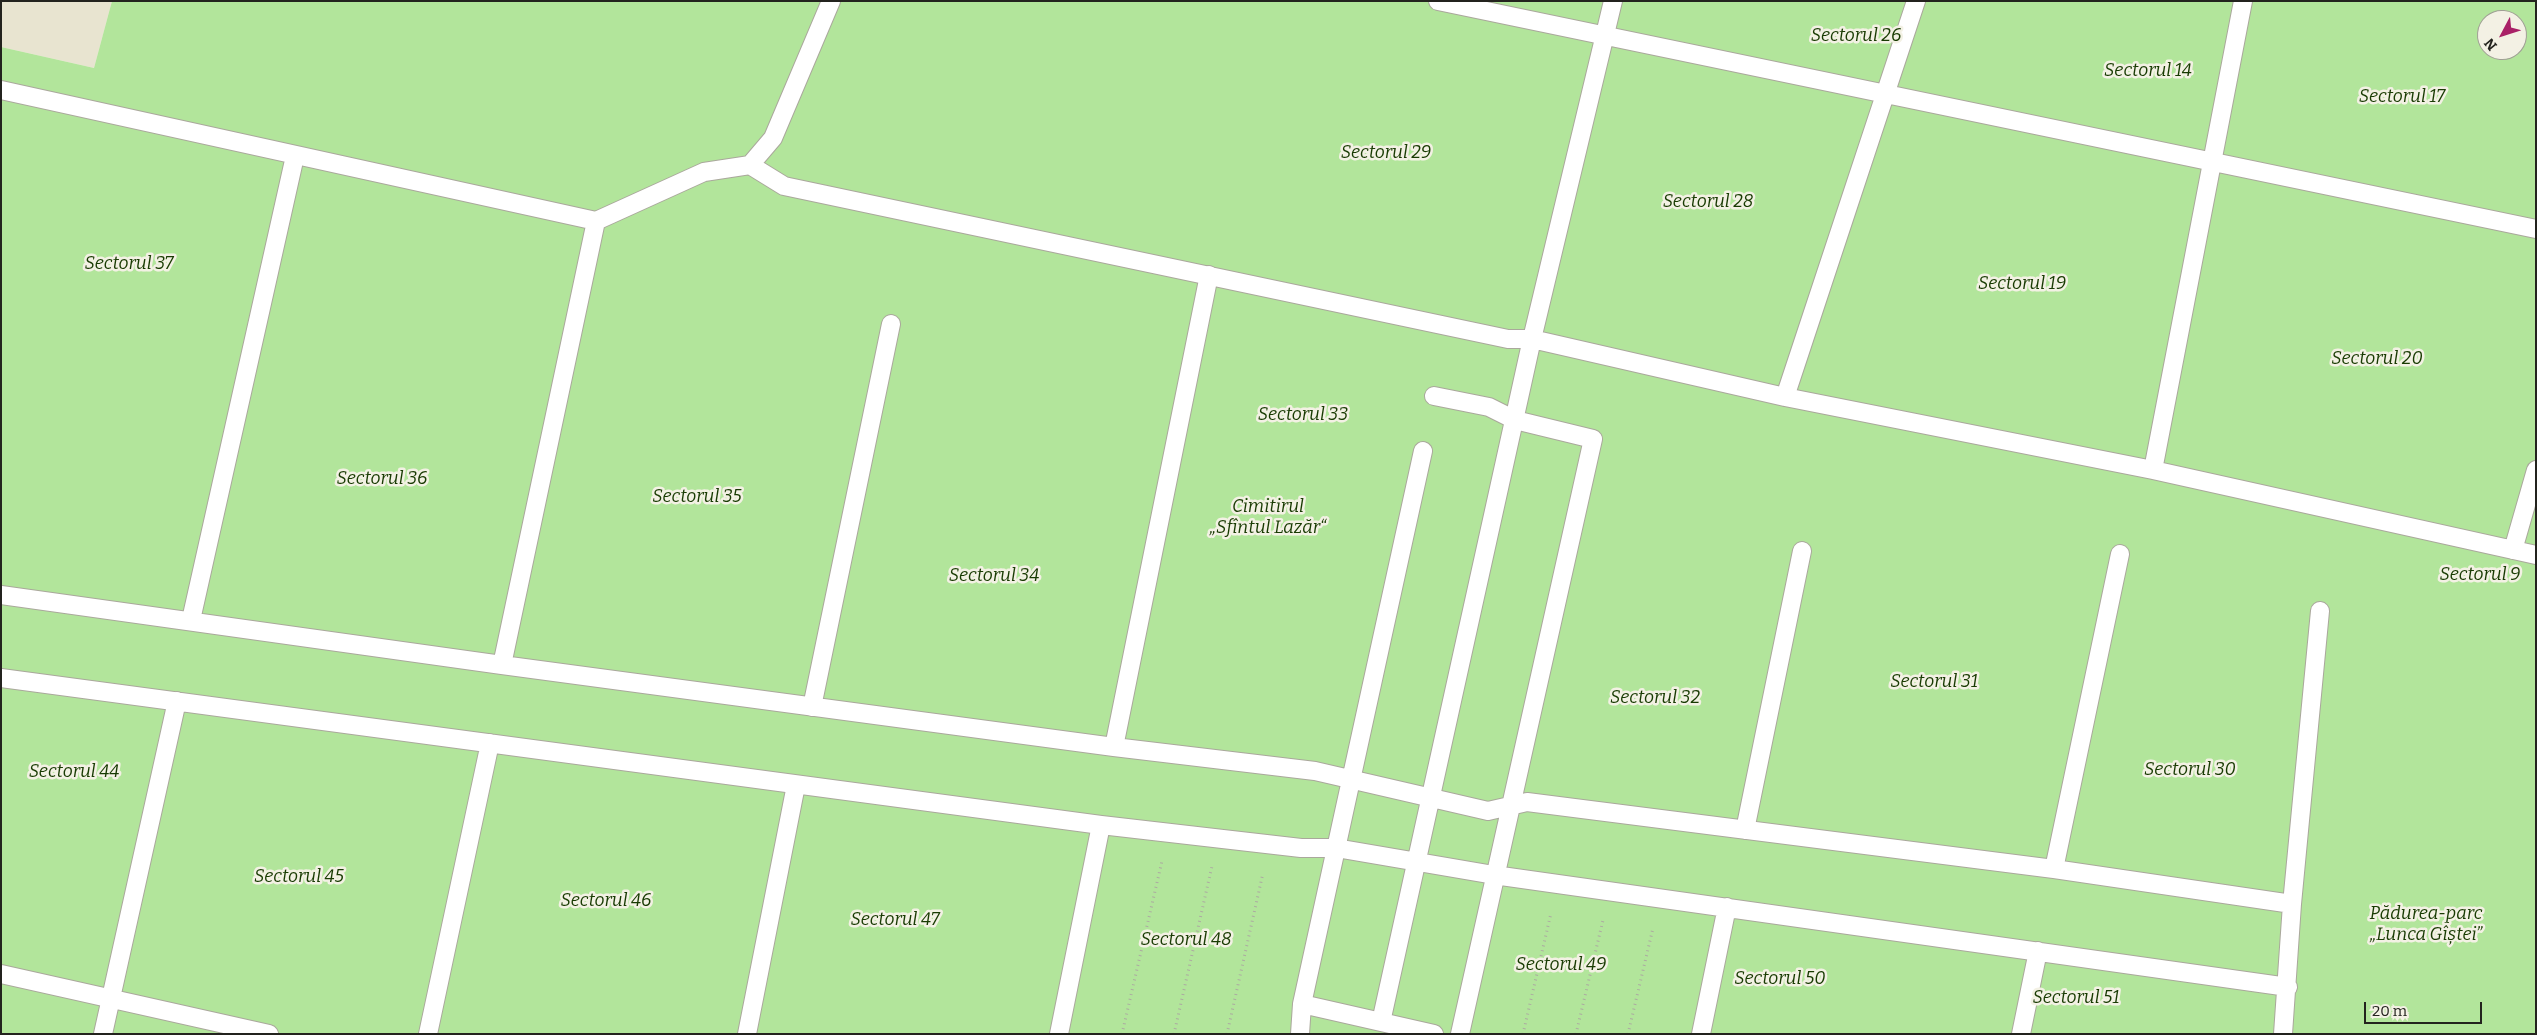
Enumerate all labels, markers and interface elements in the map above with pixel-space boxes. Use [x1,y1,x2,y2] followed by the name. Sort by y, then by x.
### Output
[2477,10,2527,60] north arrow
[1811,25,1901,47] park label: Sectorul 26
[2481,35,2501,54] text: N
[2104,60,2192,82] park label: Sectorul 14
[2359,86,2445,108] park label: Sectorul 17
[1341,142,1431,164] park label: Sectorul 29
[1663,191,1753,213] park label: Sectorul 28
[85,253,173,275] park label: Sectorul 37
[1978,273,2066,295] park label: Sectorul 19
[2331,348,2423,370] park label: Sectorul 20
[1258,404,1348,426] park label: Sectorul 33
[337,468,427,490] park label: Sectorul 36
[652,486,742,508] park label: Sectorul 35
[1210,496,1326,538] park label: Cimitirul „Sfîntul Lazăr“
[2440,564,2520,586] park label: Sectorul 9
[949,565,1039,587] park label: Sectorul 34
[1890,671,1978,693] park label: Sectorul 31
[1610,687,1700,709] park label: Sectorul 32
[2144,759,2236,781] park label: Sectorul 30
[29,761,119,783] park label: Sectorul 44
[254,866,344,888] park label: Sectorul 45
[561,890,651,912] park label: Sectorul 46
[2369,903,2483,946] park label: Pădurea-parc „Lunca Gîștei”
[850,909,940,931] park label: Sectorul 47
[1140,929,1232,951] park label: Sectorul 48
[1516,954,1606,976] park label: Sectorul 49
[1734,968,1826,990] park label: Sectorul 50
[2032,987,2120,1009] park label: Sectorul 51
[2367,992,2484,1024] scale bar
[2372,1002,2407,1020] text: 20 m

